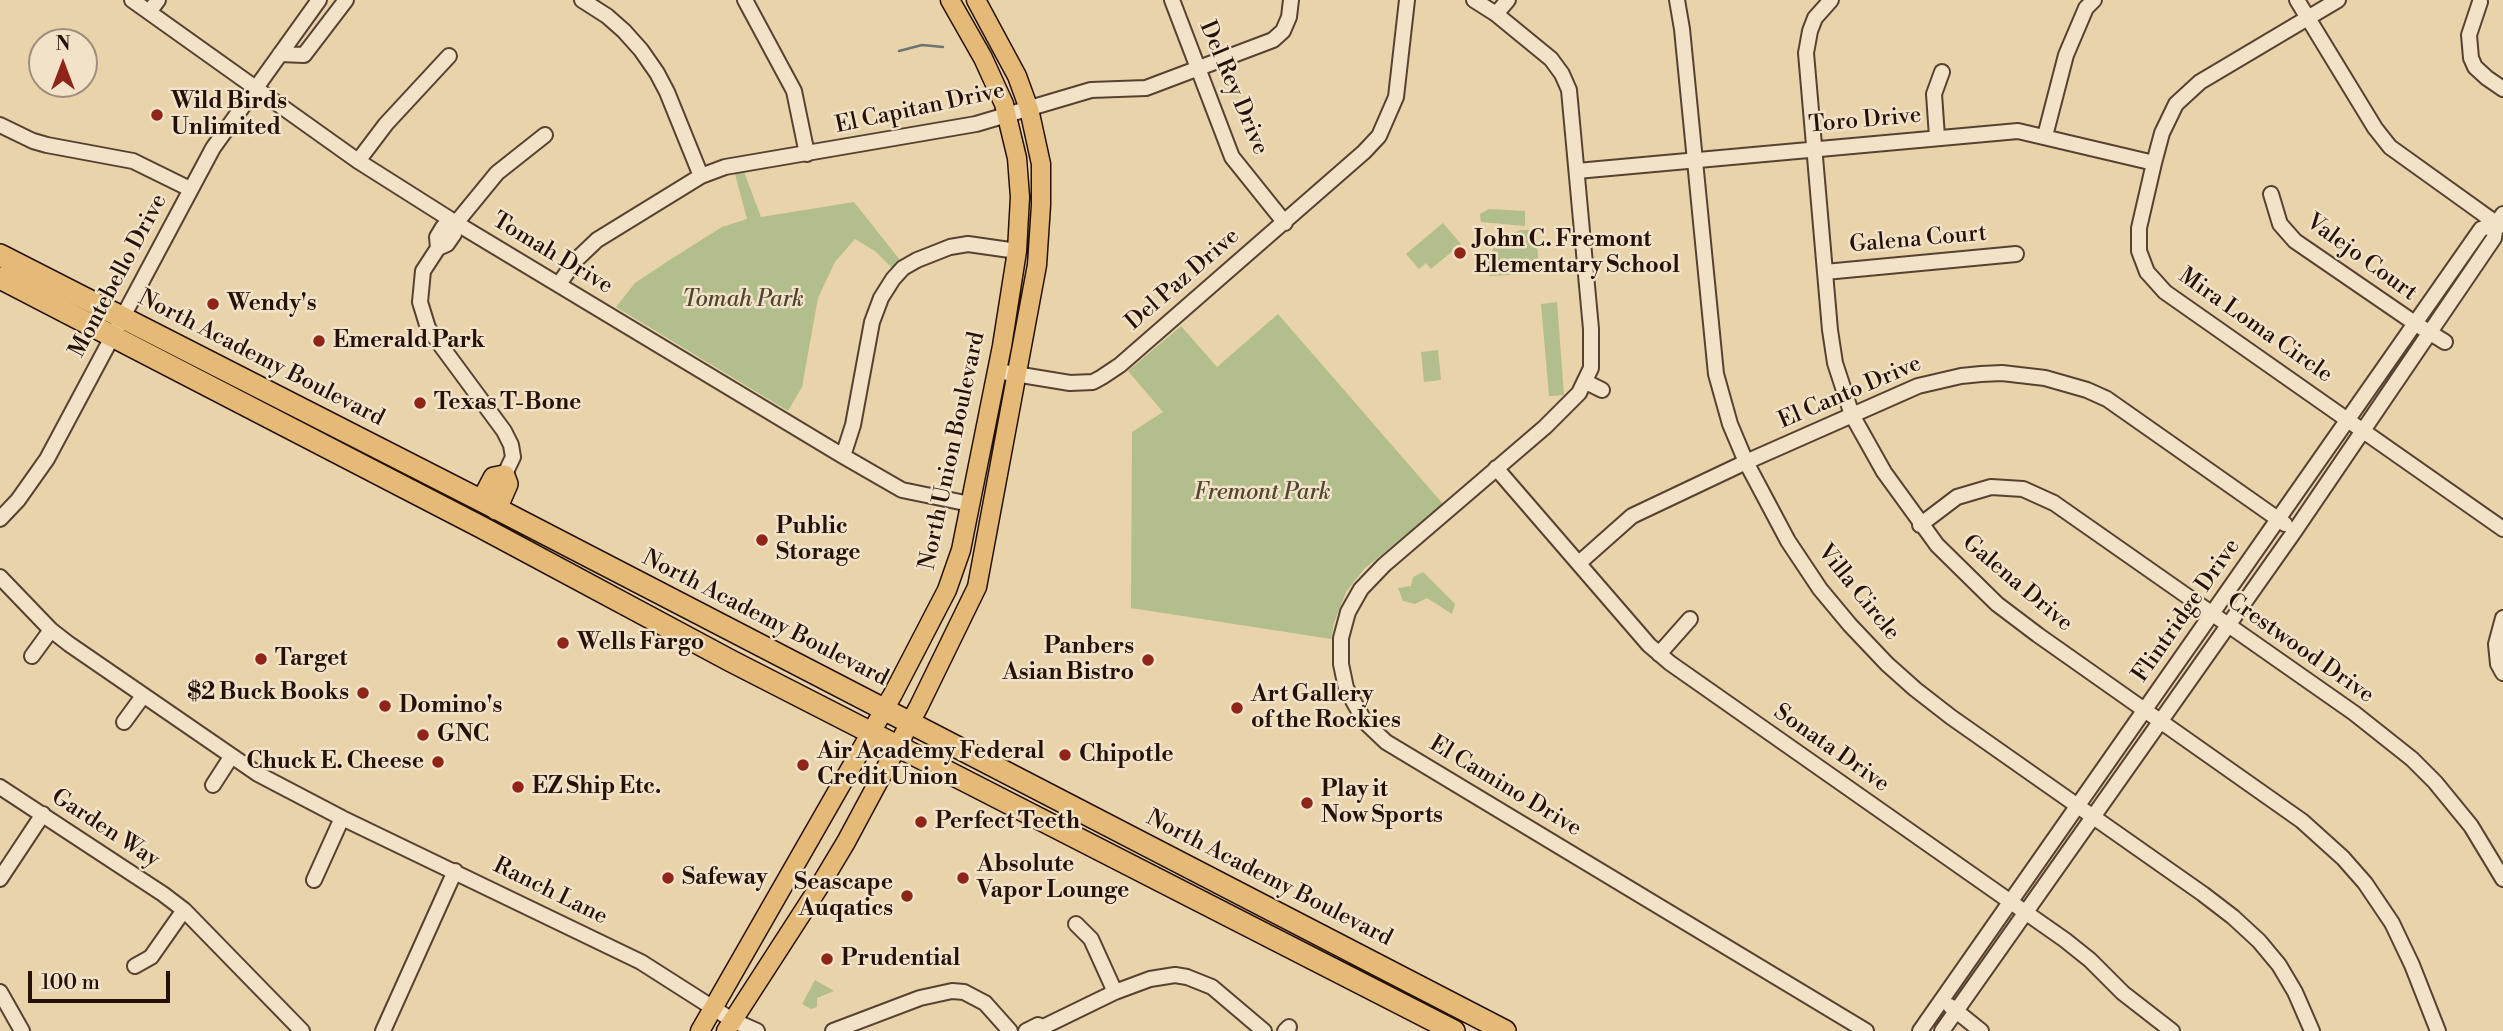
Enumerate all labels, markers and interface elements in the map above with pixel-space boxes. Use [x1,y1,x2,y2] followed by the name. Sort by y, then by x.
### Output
[1192,17,1274,159] street label: Del Rey Drive
[28,28,98,98] north arrow
[55,32,71,56] text: N
[833,78,1007,140] street label: El Capitan Drive
[171,88,287,142] place label: Wild Birds Unlimited
[1808,102,1922,140] street label: Toro Drive
[149,107,165,123] marker: Wild Birds Unlimited
[64,190,174,362] street label: Montebello Drive
[487,207,617,301] street label: Tomah Drive
[2300,209,2422,307] street label: Valejo Court
[1848,220,1988,260] street label: Galena Court
[1121,223,1245,337] street label: Del Paz Drive
[1474,226,1680,280] place label: John C. Fremont Elementary School
[1452,245,1468,261] marker: John C. Fremont Elementary School
[2173,263,2337,389] street label: Mira Loma Circle
[133,285,389,433] street label: North Academy Boulevard
[682,286,804,314] park label: Tomah Park
[227,290,316,318] place label: Wendy's
[205,296,221,312] marker: Wendy's
[333,327,485,355] place label: Emerald Park
[914,329,992,573] street label: North Union Boulevard
[311,333,327,349] marker: Emerald Park
[1774,350,1926,436] street label: El Canto Drive
[434,389,581,417] place label: Texas T-Bone
[412,395,428,411] marker: Texas T-Bone
[1193,479,1331,507] park label: Fremont Park
[776,513,860,567] place label: Public Storage
[1956,530,2078,638] street label: Galena Drive
[754,532,770,548] marker: Public Storage
[2127,534,2247,688] street label: Flintridge Drive
[1811,539,1905,647] street label: Villa Circle
[637,545,893,693] street label: North Academy Boulevard
[2221,588,2379,710] street label: Crestwood Drive
[577,629,704,657] place label: Wells Fargo
[1002,633,1134,687] place label: Panbers Asian Bistro
[555,635,571,651] marker: Wells Fargo
[275,645,347,673] place label: Target
[253,651,269,667] marker: Target
[1140,652,1156,668] marker: Panbers Asian Bistro
[187,679,349,707] place label: $2 Buck Books
[1251,681,1401,735] place label: Art Gallery of the Rockies
[355,685,371,701] marker: $2 Buck Books
[399,692,502,720] place label: Domino's
[377,698,393,714] marker: Domino's
[1768,699,1894,799] street label: Sonata Drive
[1229,700,1245,716] marker: Art Gallery of the Rockies
[437,721,489,749] place label: GNC
[415,727,431,743] marker: GNC
[1424,731,1586,843] street label: El Camino Drive
[817,738,1044,792] place label: Air Academy Federal Credit Union
[1079,741,1174,769] place label: Chipotle
[1057,747,1073,763] marker: Chipotle
[246,748,424,776] place label: Chuck E. Cheese
[430,754,446,770] marker: Chuck E. Cheese
[795,757,811,773] marker: Air Academy Federal Credit Union
[532,773,661,801] place label: EZ Ship Etc.
[1321,776,1443,830] place label: Play it Now Sports
[510,779,526,795] marker: EZ Ship Etc.
[46,784,164,874] street label: Garden Way
[1299,795,1315,811] marker: Play it Now Sports
[1141,805,1397,953] street label: North Academy Boulevard
[935,808,1080,836] place label: Perfect Teeth
[913,814,929,830] marker: Perfect Teeth
[977,851,1129,905] place label: Absolute Vapor Lounge
[488,852,612,932] street label: Ranch Lane
[682,864,767,892] place label: Safeway
[794,869,893,923] place label: Seascape Auqatics
[660,870,676,886] marker: Safeway
[955,870,971,886] marker: Absolute Vapor Lounge
[899,888,915,904] marker: Seascape Auqatics
[841,945,960,973] place label: Prudential
[819,951,835,967] marker: Prudential
[32,958,173,1002] scale bar
[41,970,100,996] text: 100 m

